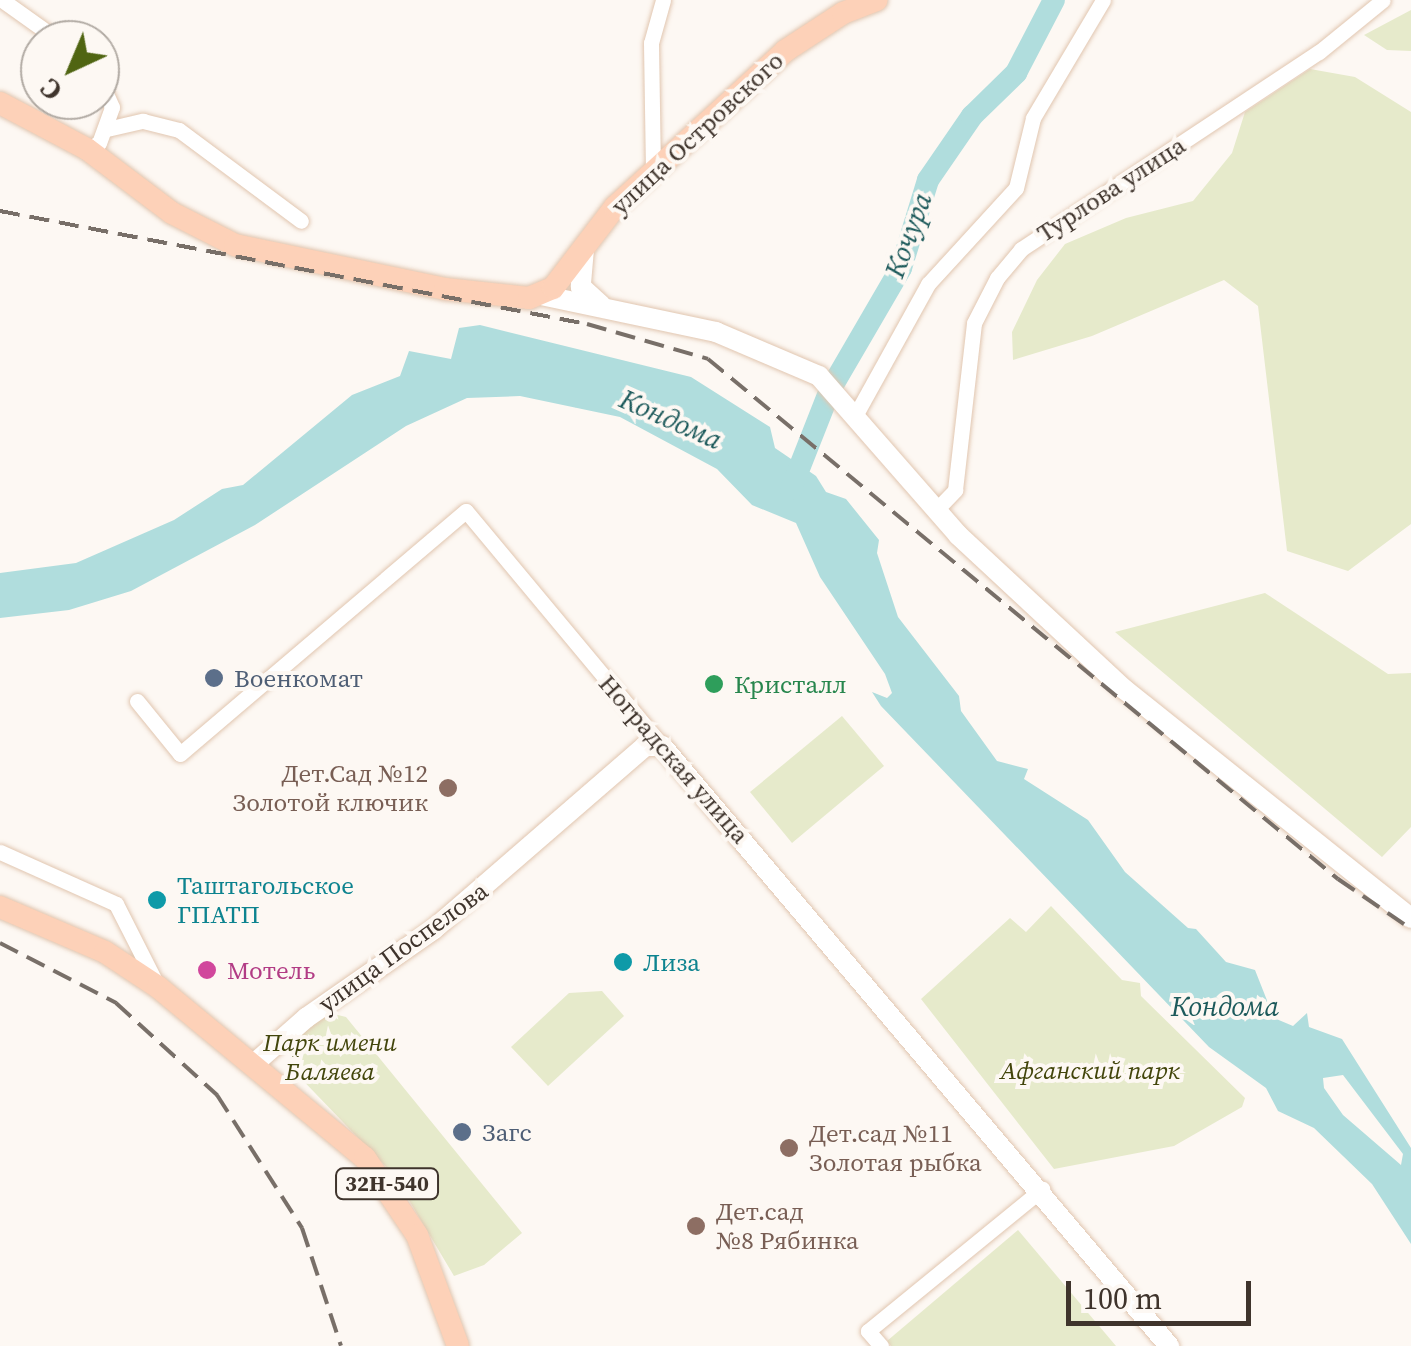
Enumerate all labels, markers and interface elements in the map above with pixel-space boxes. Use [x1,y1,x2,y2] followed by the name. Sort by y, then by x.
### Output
[20,20,120,120] north arrow
[605,45,789,221] street label: улица Островского
[31,70,70,110] text: С
[1031,130,1191,248] street label: Турлова улица
[877,188,939,282] water label: Кочура
[615,382,727,456] water label: Кондома
[234,663,363,693] place label: Военкомат
[203,667,225,689] marker: Военкомат
[593,669,755,849] street label: Ноградская улица
[734,669,847,699] place label: Кристалл
[703,673,725,695] marker: Кристалл
[232,759,428,818] place label: Дет.Сад №12 Золотой ключик
[437,777,459,799] marker: Дет.Сад №12 Золотой ключик
[177,871,354,930] place label: Таштагольское ГПАТП
[312,875,494,1019] street label: улица Поспелова
[146,889,168,911] marker: Таштагольское ГПАТП
[643,947,700,977] place label: Лиза
[612,951,634,973] marker: Лиза
[227,955,315,985] place label: Мотель
[196,959,218,981] marker: Мотель
[1171,989,1279,1023] water label: Кондома
[263,1028,397,1087] park label: Парк имени Баляева
[1000,1055,1180,1085] park label: Афганский парк
[482,1117,532,1147] place label: Загс
[809,1119,982,1178] place label: Дет.сад №11 Золотая рыбка
[451,1121,473,1143] marker: Загс
[778,1137,800,1159] marker: Дет.сад №11 Золотая рыбка
[334,1167,440,1201] road number: 32Н-540
[716,1197,859,1256] place label: Дет.сад №8 Рябинка
[685,1215,707,1237] marker: Дет.сад №8 Рябинка
[1071,1261,1256,1323] scale bar
[1083,1278,1162,1319] text: 100 m

